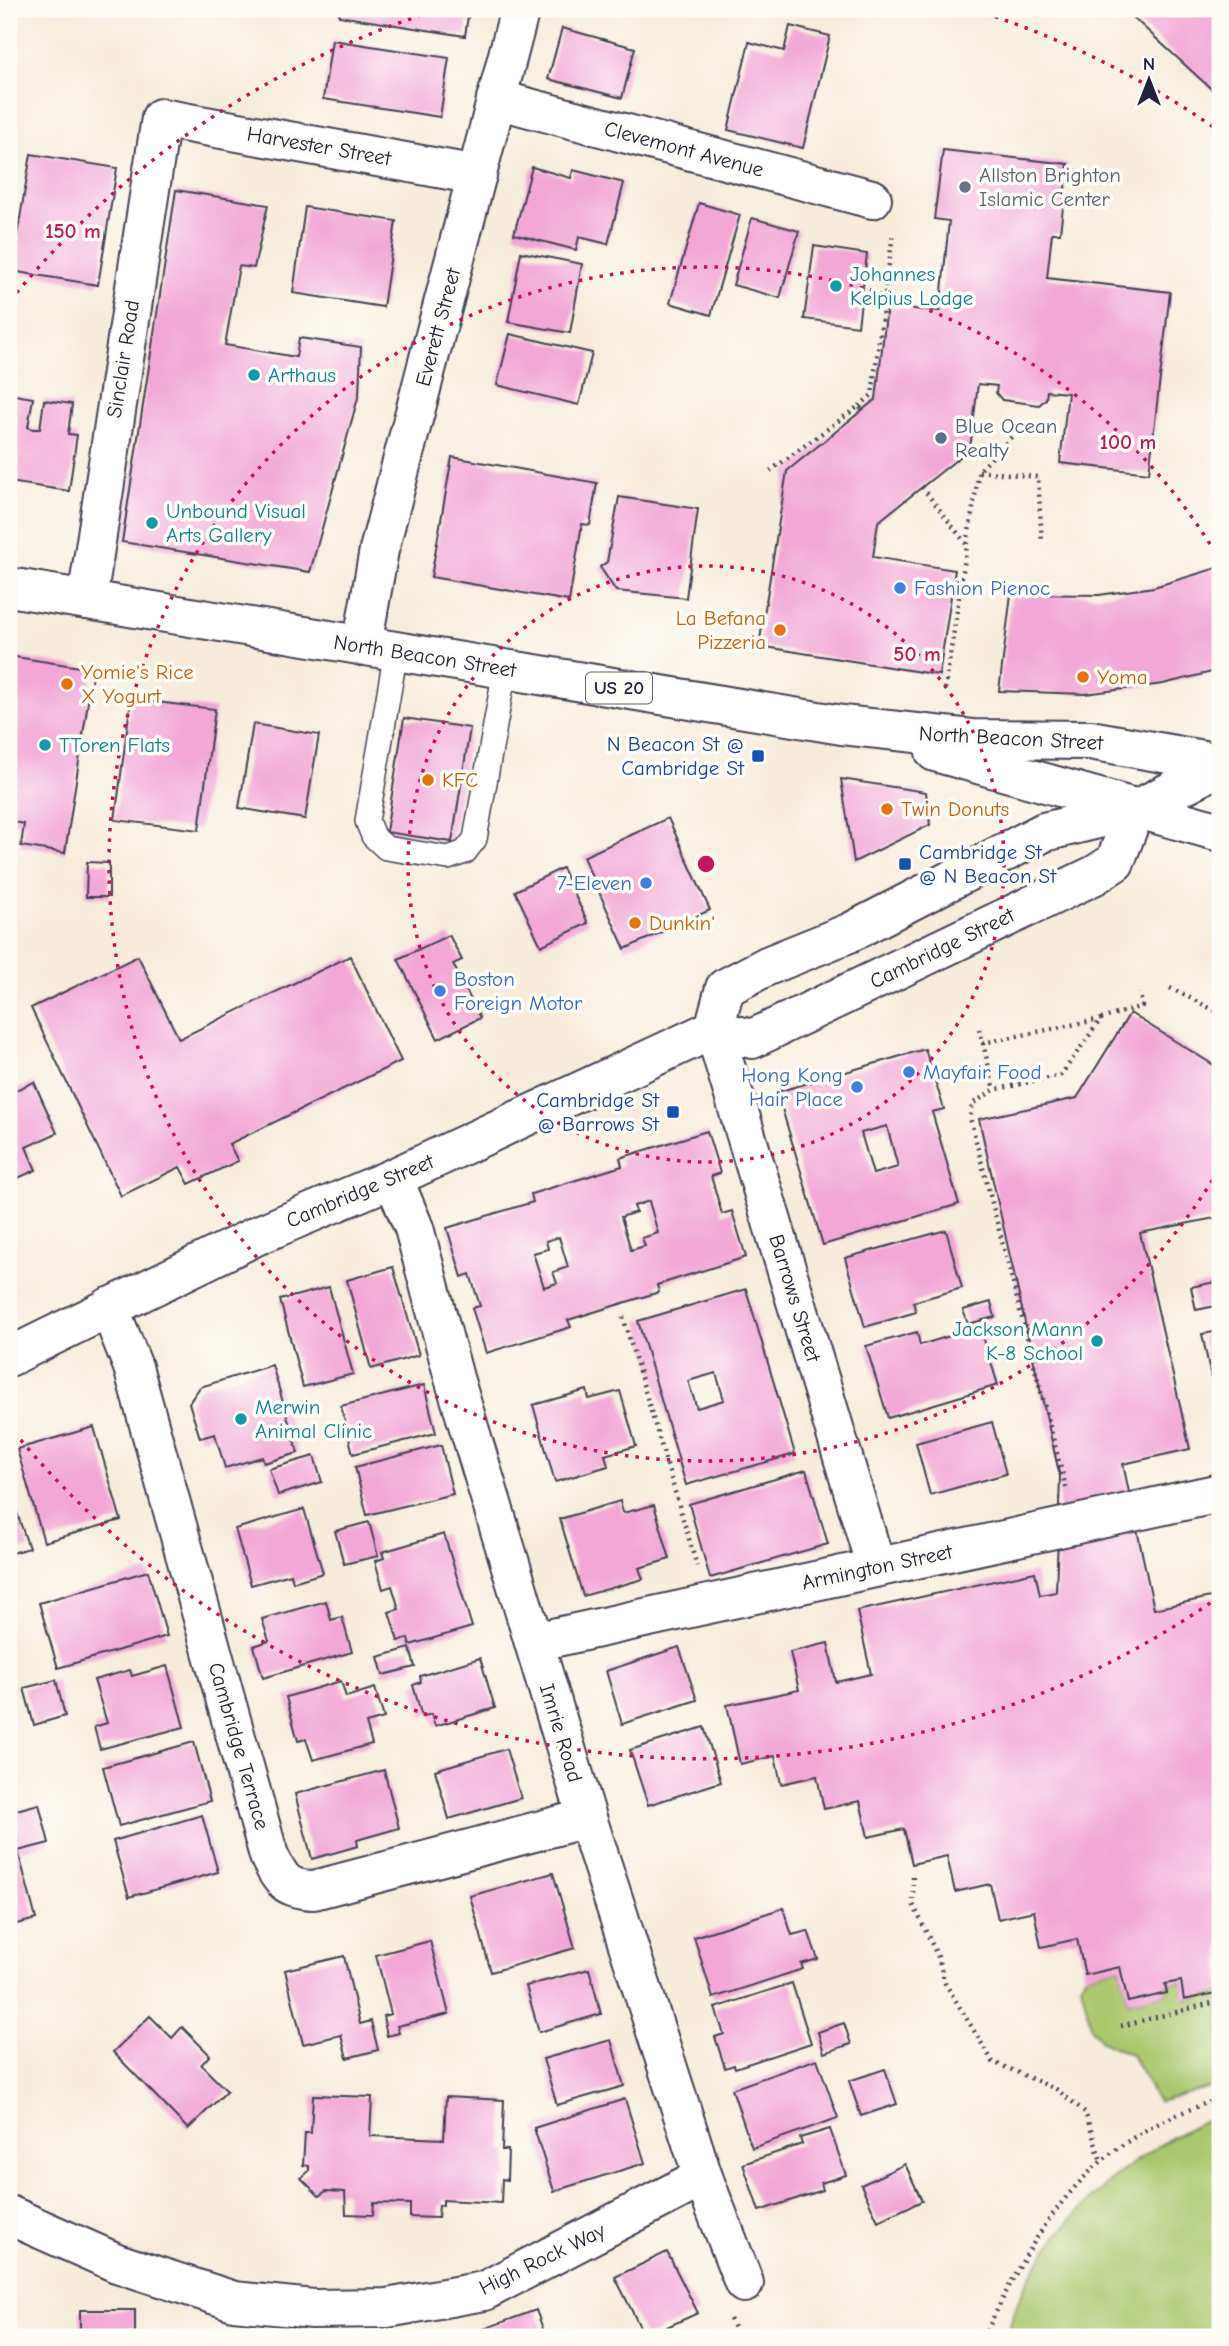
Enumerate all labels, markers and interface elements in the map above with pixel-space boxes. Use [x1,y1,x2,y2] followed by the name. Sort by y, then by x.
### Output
[1114,46,1184,116] north arrow
[1143,53,1155,75] text: N
[602,116,766,182] street label: Clevemont Avenue
[245,122,394,171] street label: Harvester Street
[979,163,1121,211] place label: Allston Brighton Islamic Center
[957,179,973,195] marker: Allston Brighton Islamic Center
[45,219,101,243] text: 150 m
[850,262,973,310] place label: Johannes Kelpius Lodge
[411,264,466,389] street label: Everett Street
[828,278,844,294] marker: Johannes Kelpius Lodge
[102,298,144,420] street label: Sinclair Road
[268,363,336,387] place label: Arthaus
[246,367,262,383] marker: Arthaus
[955,414,1057,462] place label: Blue Ocean Realty
[933,430,949,446] marker: Blue Ocean Realty
[1100,430,1156,454] text: 100 m
[166,499,306,547] place label: Unbound Visual Arts Gallery
[144,515,160,531] marker: Unbound Visual Arts Gallery
[914,576,1050,600] place label: Fashion Pienoc
[892,580,908,596] marker: Fashion Pienoc
[676,606,766,654] place label: La Befana Pizzeria
[772,622,788,638] marker: La Befana Pizzeria
[332,630,519,682] street label: North Beacon Street
[893,642,941,666] text: 50 m
[81,660,194,708] place label: Yomie's Rice X Yogurt
[1097,665,1148,689] place label: Yoma
[1075,669,1091,685] marker: Yoma
[586,673,652,704] road number: US 20
[59,676,75,692] marker: Yomie's Rice X Yogurt
[918,721,1105,755] street label: North Beacon Street
[607,732,745,780] place label: N Beacon St @ Cambridge St
[59,733,170,757] place label: TToren Flats
[37,737,53,753] marker: TToren Flats
[750,748,766,764] marker: N Beacon St @ Cambridge St
[442,768,478,792] place label: KFC
[420,772,436,788] marker: KFC
[901,797,1009,821] place label: Twin Donuts
[879,801,895,817] marker: Twin Donuts
[919,840,1057,888] place label: Cambridge St @ N Beacon St
[694,852,718,876] centre of rings
[897,856,913,872] marker: Cambridge St @ N Beacon St
[557,871,632,895] place label: 7-Eleven
[638,875,654,891] marker: 7-Eleven
[866,902,1019,993] street label: Cambridge Street
[649,911,715,935] place label: Dunkin'
[627,915,643,931] marker: Dunkin'
[454,967,583,1015] place label: Boston Foreign Motor
[432,983,448,999] marker: Boston Foreign Motor
[923,1060,1042,1084] place label: Mayfair Food
[741,1063,843,1111] place label: Hong Kong Hair Place
[901,1064,917,1080] marker: Mayfair Food
[849,1079,865,1095] marker: Hong Kong Hair Place
[536,1088,660,1136] place label: Cambridge St @ Barrows St
[665,1104,681,1120] marker: Cambridge St @ Barrows St
[283,1149,438,1233] street label: Cambridge Street
[764,1231,826,1366] street label: Barrows Street
[952,1317,1083,1365] place label: Jackson Mann K-8 School
[1089,1333,1105,1349] marker: Jackson Mann K-8 School
[255,1395,372,1443] place label: Merwin Animal Clinic
[233,1411,249,1427] marker: Merwin Animal Clinic
[800,1539,955,1595] street label: Armington Street
[204,1660,274,1832] street label: Cambridge Terrace
[535,1681,587,1785] street label: Imrie Road
[475,2218,609,2300] street label: High Rock Way

